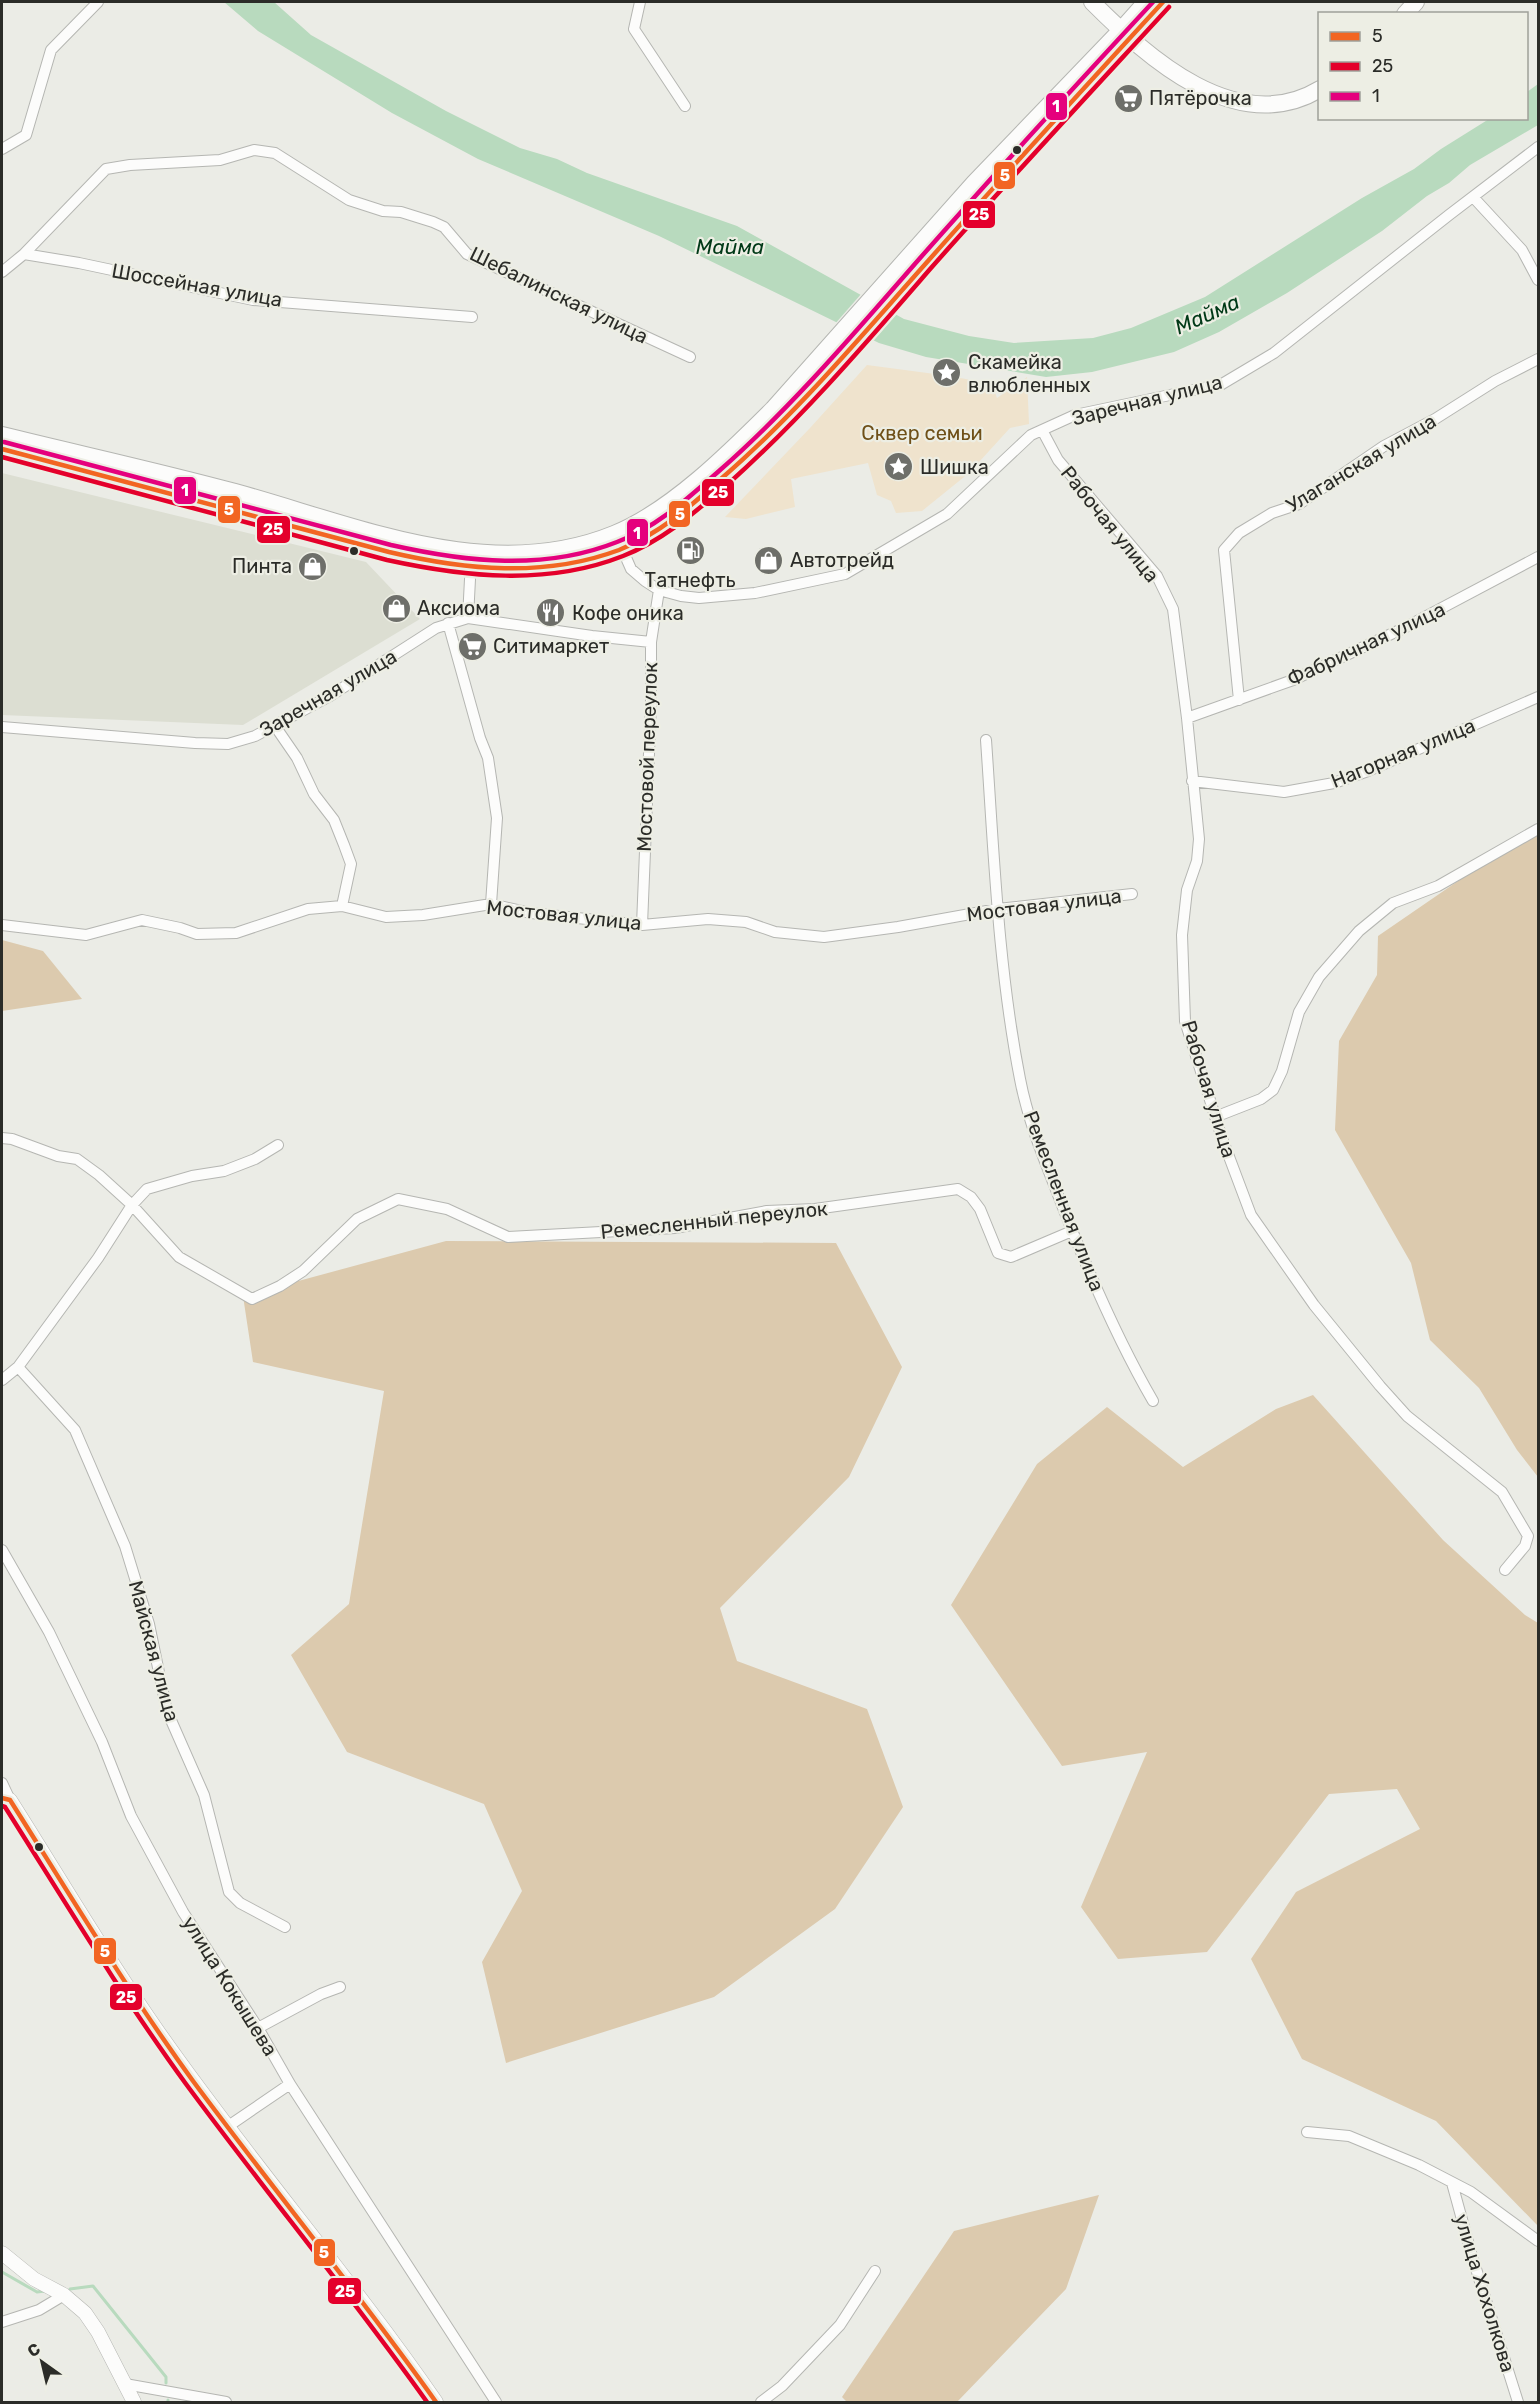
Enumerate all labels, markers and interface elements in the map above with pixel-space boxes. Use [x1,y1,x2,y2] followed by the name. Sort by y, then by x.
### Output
[1318,12,1528,120] legend
[1372,25,1383,47] text: 5
[1372,55,1393,77] text: 25
[1112,82,1144,114] supermarket icon: Пятёрочка
[1372,85,1380,107] text: 1
[1149,86,1252,110] place label: Пятёрочка
[1045,92,1068,121] line badge: 1
[1052,97,1060,116] text: 1
[1011,144,1023,156] unlabelled marker
[993,161,1016,190] line badge: 5
[1000,166,1010,185] text: 5
[962,200,996,229] line badge: 25
[969,205,989,224] text: 25
[696,234,764,259] water label: Майма
[466,241,652,349] street label: Шебалинская улица
[110,258,284,312] street label: Шоссейная улица
[1171,289,1243,339] water label: Майма
[968,350,1091,397] place label: Скамейка влюбленных
[931,357,963,389] place icon: Скамейка влюбленных
[1069,370,1225,430] street label: Заречная улица
[1282,409,1440,517] street label: Улаганская улица
[861,421,983,445] park label: Сквер семьи
[883,451,915,483] place icon: Шишка
[920,455,989,479] place label: Шишка
[1056,461,1164,587] street label: Рабочая улица
[173,476,197,505] line badge: 1
[701,478,735,507] line badge: 25
[181,481,189,500] text: 1
[708,483,728,502] text: 25
[217,495,241,524] line badge: 5
[224,500,234,519] text: 5
[668,500,691,528] line badge: 5
[675,505,685,524] text: 5
[256,515,291,544] line badge: 25
[626,518,649,547] line badge: 1
[263,520,283,539] text: 25
[633,524,641,543] text: 1
[674,534,706,566] fuel station icon: Татнефть
[753,544,785,576] shop icon: Автотрейд
[348,545,360,557] unlabelled marker
[790,548,894,572] place label: Автотрейд
[297,550,329,582] shop icon: Пинта
[232,554,292,578] place label: Пинта
[645,568,735,592] place label: Татнефть
[380,592,412,624] shop icon: Аксиома
[417,596,500,620] place label: Аксиома
[535,597,567,629] restaurant icon: Кофе оника
[1283,597,1449,691] street label: Фабричная улица
[572,601,684,625] place label: Кофе оника
[456,630,488,662] supermarket icon: Ситимаркет
[493,634,609,658] place label: Ситимаркет
[255,644,401,742] street label: Заречная улица
[632,661,662,852] street label: Мостовой переулок
[1327,713,1479,793] street label: Нагорная улица
[965,884,1123,926] street label: Мостовая улица
[485,895,643,935] street label: Мостовая улица
[1177,1017,1241,1161] street label: Рабочая улица
[1018,1107,1110,1295] street label: Ремесленная улица
[599,1196,829,1244] street label: Ремесленный переулок
[124,1578,184,1724] street label: Майская улица
[33,1841,45,1853] unlabelled marker
[177,1912,283,2060] street label: улица Кокышева
[93,1937,117,1965] line badge: 5
[100,1942,110,1961] text: 5
[109,1983,143,2011] line badge: 25
[116,1988,136,2007] text: 25
[1450,2211,1520,2375] street label: улица Хохолкова
[313,2238,336,2267] line badge: 5
[319,2243,329,2262] text: 5
[327,2277,362,2305] line badge: 25
[335,2282,355,2301] text: 25
[12,2332,72,2392] north arrow
[24,2339,44,2361] text: С

